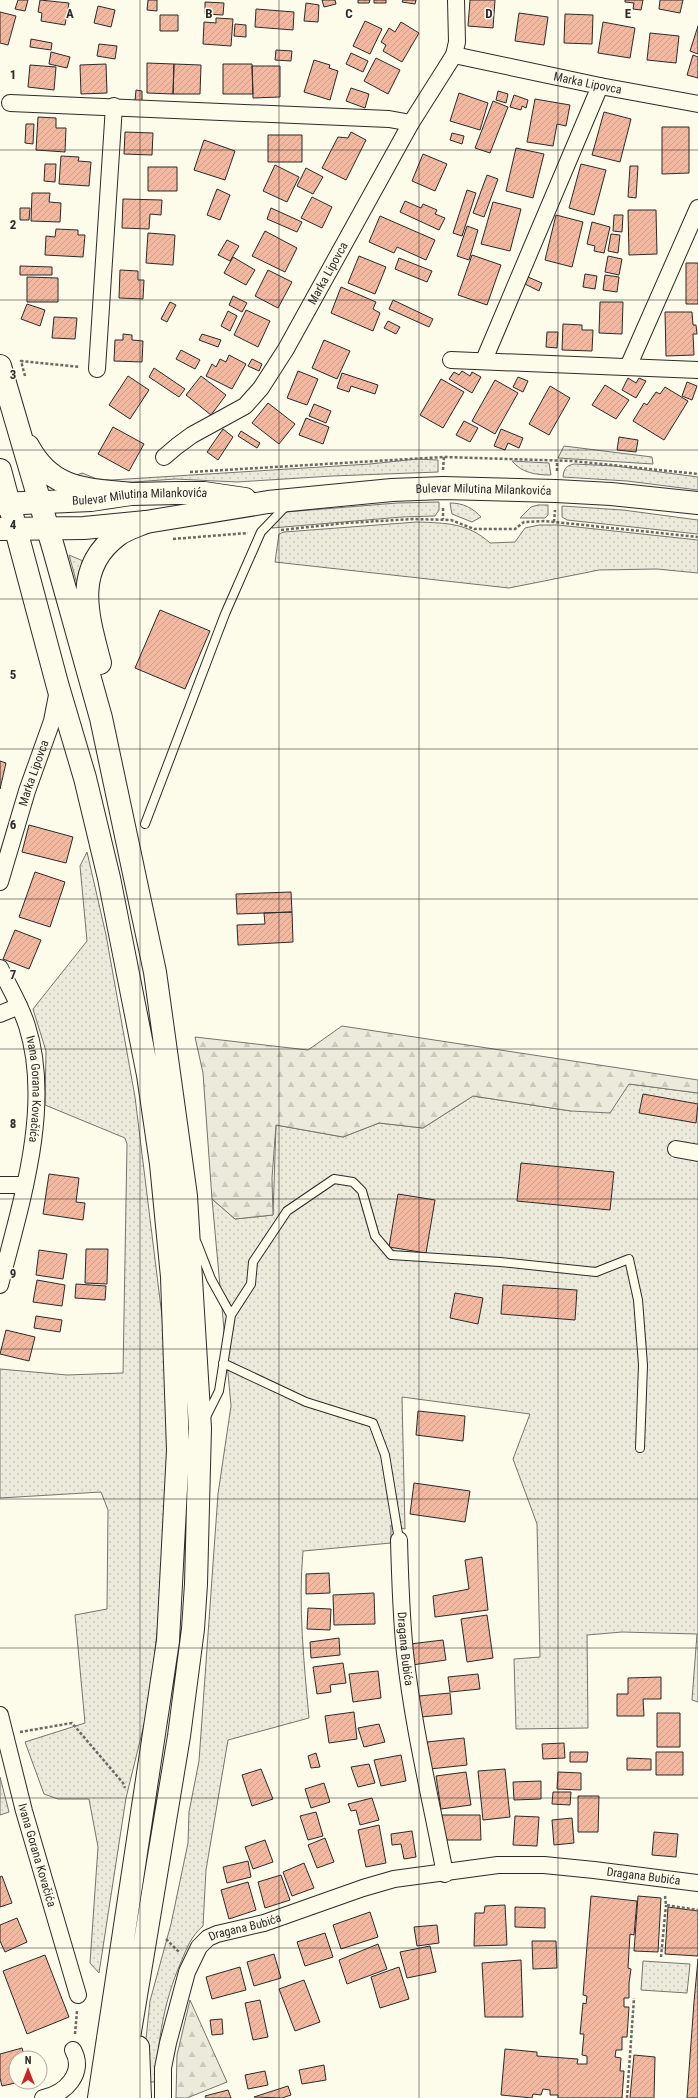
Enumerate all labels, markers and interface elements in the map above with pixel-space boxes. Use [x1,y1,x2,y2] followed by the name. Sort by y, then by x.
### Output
[66,6,74,21] text: A
[205,6,213,21] text: B
[345,6,353,21] text: C
[485,6,493,21] text: D
[625,6,632,21] text: E
[10,67,16,82] text: 1
[552,69,623,97] street label: Marka Lipovca
[10,217,17,232] text: 2
[305,239,351,307] street label: Marka Lipovca
[10,367,16,382] text: 3
[415,481,552,498] street label: Bulevar Milutina Milankovića
[72,486,209,508] street label: Bulevar Milutina Milankovića
[10,517,17,532] text: 4
[10,667,17,682] text: 5
[16,738,52,808] street label: Marka Lipovca
[10,817,17,832] text: 6
[10,967,17,982] text: 7
[23,1034,44,1144] street label: Ivana Gorana Kovačića
[10,1116,16,1131] text: 8
[10,1266,16,1281] text: 9
[395,1611,416,1687] street label: Dragana Bubića
[15,1802,59,1909] street label: Ivana Gorana Kovačića
[606,1865,682,1888] street label: Dragana Bubića
[206,1910,283,1944] street label: Dragana Bubića
[8,2050,48,2090] north arrow
[25,2054,32,2067] text: N

